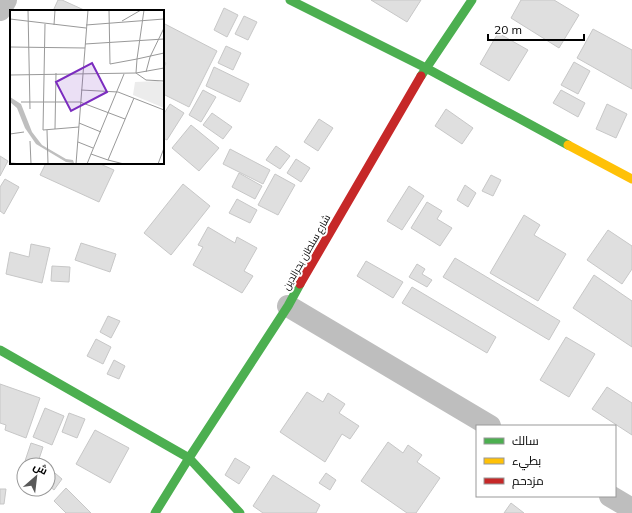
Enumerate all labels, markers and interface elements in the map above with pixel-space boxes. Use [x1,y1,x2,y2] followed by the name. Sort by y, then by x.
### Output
[10,10,164,164] inset map
[488,16,584,42] scale bar
[494,22,522,37] text: 20 m
[280,212,333,292] street label: شارع سلطان بحرالدين
[476,425,616,497] legend
[512,433,539,448] text: سالك
[512,453,541,471] text: بطيء
[16,457,56,497] north arrow
[31,459,50,478] text: ش
[512,473,544,489] text: مزدحم

